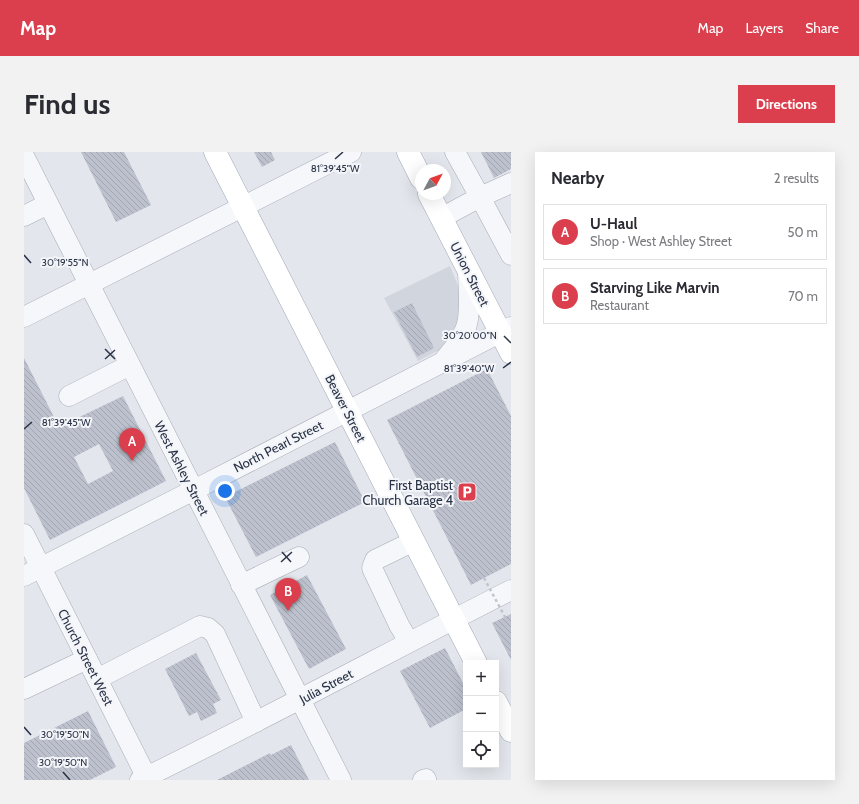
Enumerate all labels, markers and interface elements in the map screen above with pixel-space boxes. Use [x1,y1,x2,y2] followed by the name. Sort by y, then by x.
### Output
[20,17,56,40] text: Map
[698,19,723,37] text: Map
[745,19,783,37] text: Layers
[805,19,839,37] text: Share
[738,85,835,123] button: Directions
[24,87,110,121] text: Find us
[311,162,360,175] text: 81°39'45"W
[415,164,451,200] north arrow
[551,168,604,188] text: Nearby
[774,170,819,186] text: 2 results
[590,215,637,233] text: U-Haul
[561,224,569,240] text: A
[788,224,818,240] text: 50 m
[590,233,732,249] text: Shop · West Ashley Street
[447,239,493,309] street label: Union Street
[41,256,89,269] text: 30°19'55"N
[590,279,720,297] text: Starving Like Marvin
[561,288,569,304] text: B
[788,288,818,304] text: 70 m
[590,297,649,313] text: Restaurant
[443,329,497,342] text: 30°20'00"N
[444,362,495,375] text: 81°39'40"W
[322,371,370,445] street label: Beaver Street
[42,416,91,429] text: 81°39'45"W
[231,416,326,475] street label: North Pearl Street
[151,418,213,519] street label: West Ashley Street
[119,428,145,461] pin: A
[363,477,454,508] place label: First Baptist Church Garage 4
[215,481,235,501] your location
[456,481,478,503] parking icon: First Baptist Church Garage 4
[275,578,301,611] pin: B
[55,606,118,709] street label: Church Street West
[463,660,499,768] map controls
[463,660,499,696] button: +
[296,665,356,707] street label: Julia Street
[463,696,499,732] button: −
[41,728,89,741] text: 30°19'50"N
[463,732,499,768] button: locate
[39,756,87,769] text: 30°19'50"N

